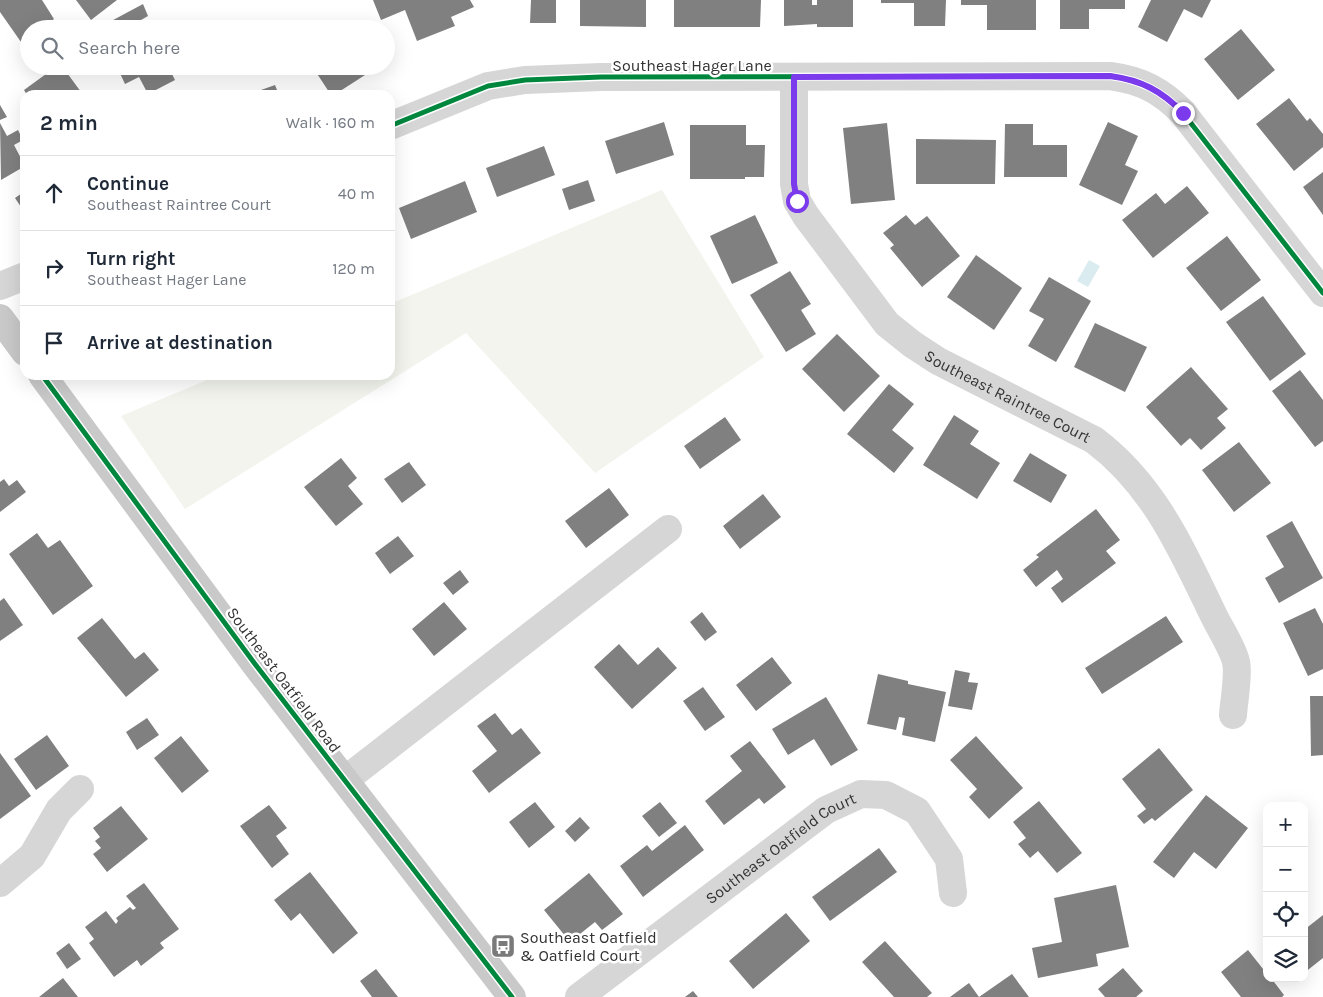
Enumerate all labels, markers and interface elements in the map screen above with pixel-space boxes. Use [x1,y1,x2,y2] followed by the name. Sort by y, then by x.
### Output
[20,20,395,75] search box
[38,34,66,62] icon: search
[78,37,180,59] text: Search here
[612,56,772,75] street label: Southeast Hager Lane
[1172,102,1195,125] route end
[40,111,98,135] text: 2 min
[286,113,375,132] text: Walk · 160 m
[87,173,169,195] text: Continue
[40,179,68,207] icon: ahead
[338,184,375,203] text: 40 m
[786,190,809,213] route start
[87,195,271,214] text: Southeast Raintree Court
[87,248,176,270] text: Turn right
[40,254,68,282] icon: right
[332,259,375,278] text: 120 m
[87,270,247,289] text: Southeast Hager Lane
[40,329,68,357] icon: arrive
[87,332,273,354] text: Arrive at destination
[921,345,1094,446] street label: Southeast Raintree Court
[223,604,345,756] street label: Southeast Oatfield Road
[701,788,859,908] street label: Southeast Oatfield Court
[1263,802,1308,982] map controls
[1263,802,1308,847] button: +
[1263,847,1308,892] button: −
[1263,892,1308,937] button: locate
[520,928,657,965] place label: Southeast Oatfield & Oatfield Court
[490,933,516,959] bus stop icon: Southeast Oatfield & Oatfield Court
[1263,937,1308,982] button: layers

